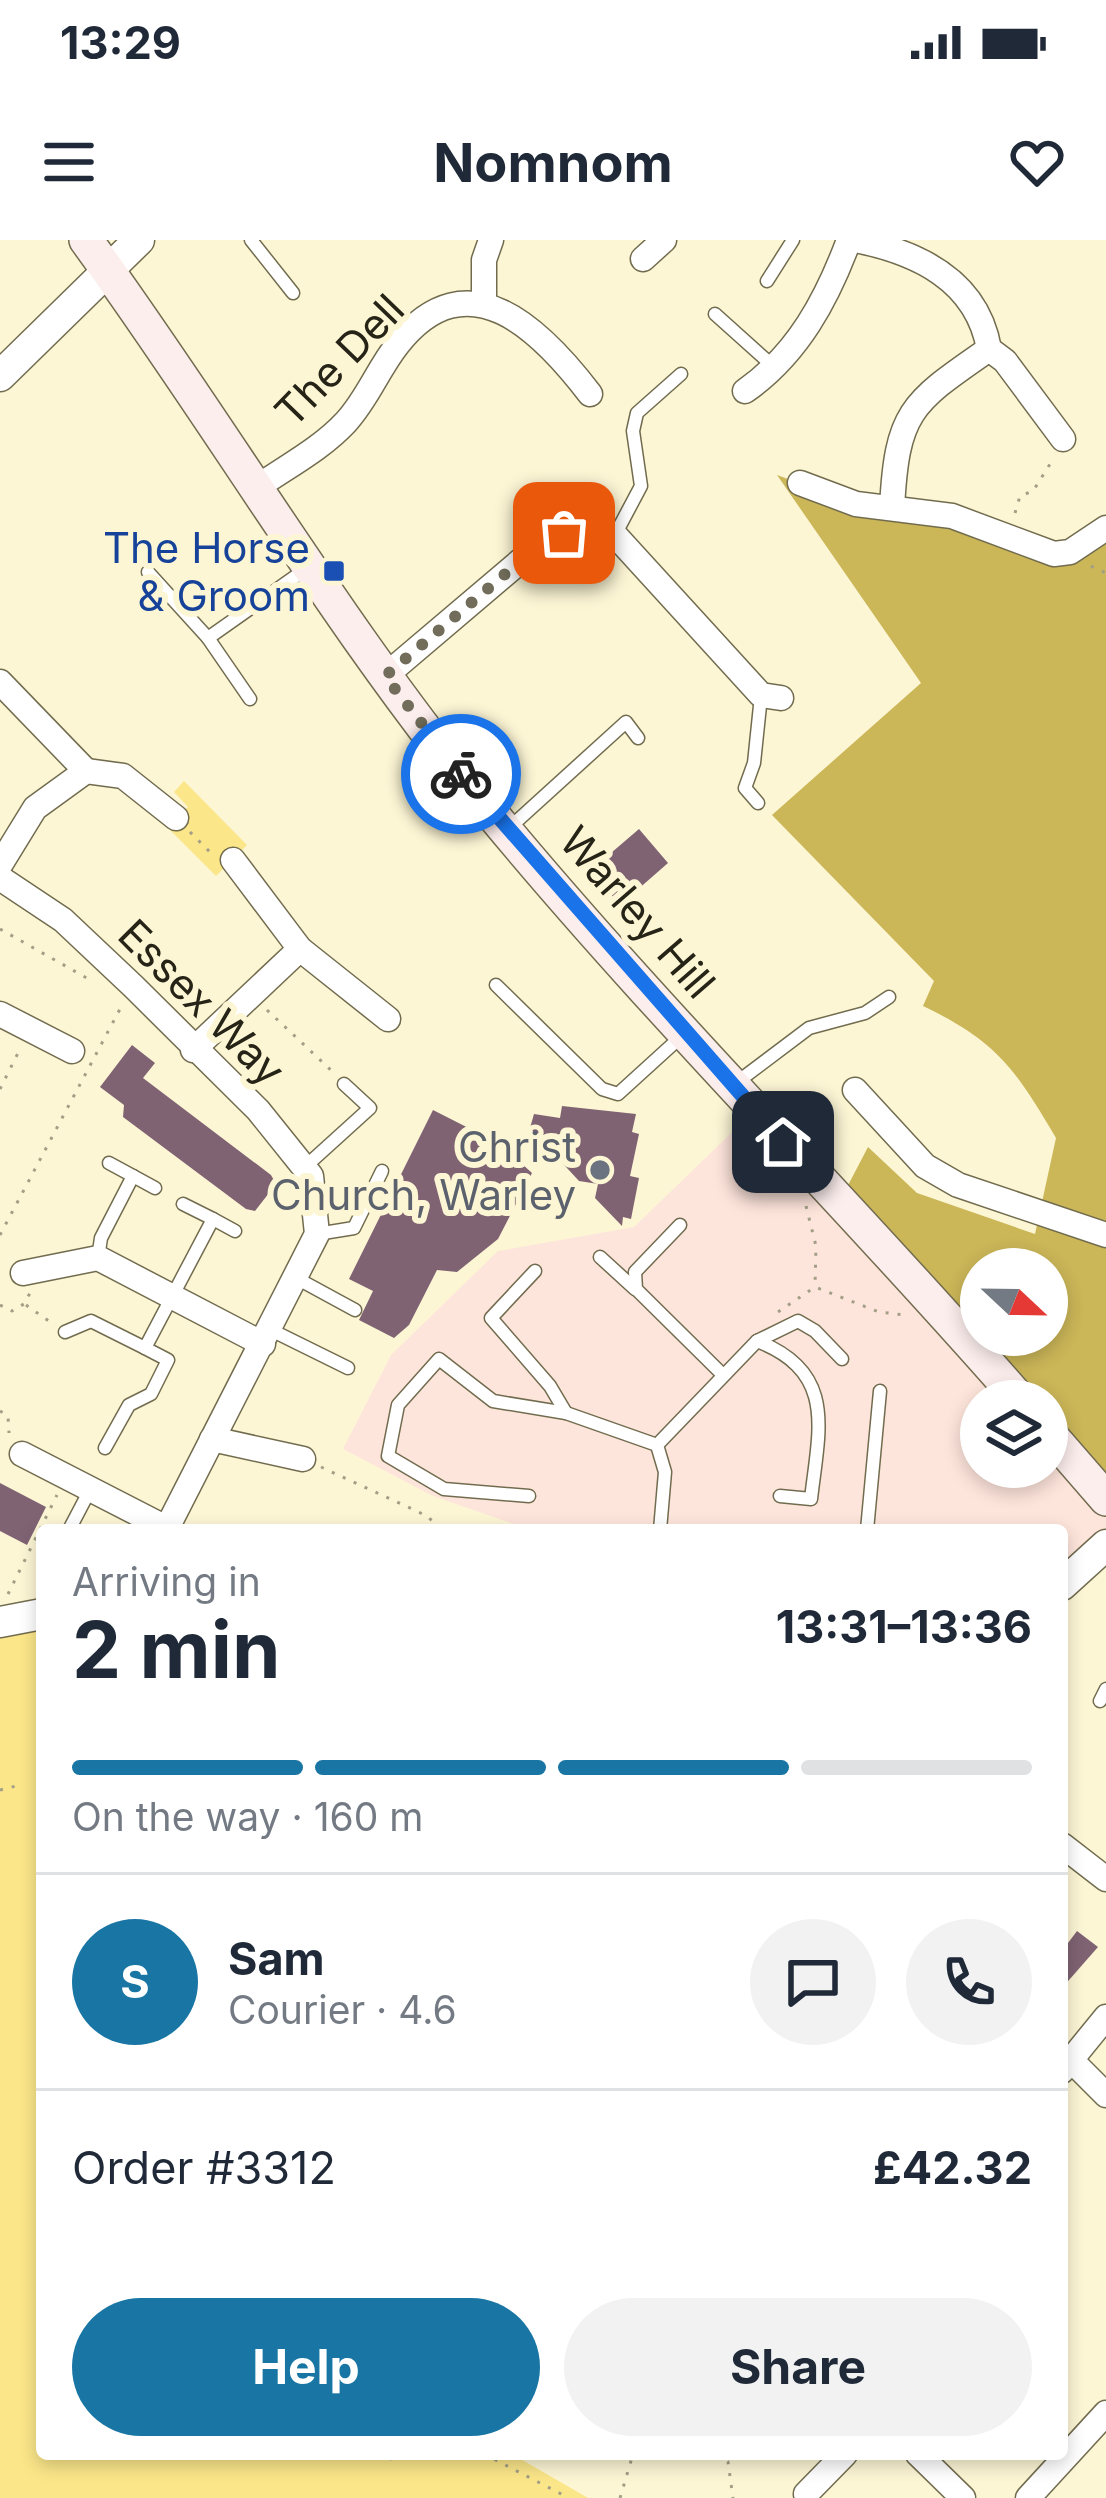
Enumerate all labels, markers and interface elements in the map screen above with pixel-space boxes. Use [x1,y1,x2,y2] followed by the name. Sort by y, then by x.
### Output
[60,15,181,70] text: 13:29
[36,129,102,195] icon: menu
[1004,129,1070,195] icon: heart
[433,130,673,195] text: Nomnom
[264,284,414,436] street label: The Dell
[513,482,615,584] pin
[531,500,597,566] icon: bag
[103,522,310,621] place label: The Horse & Groom
[321,558,347,584] marker: The Horse & Groom
[401,714,521,834] courier
[428,741,494,807] icon: bike
[550,816,726,1008] street label: Warley Hill
[108,908,296,1096] street label: Essex Way
[732,1091,834,1193] pin
[750,1109,816,1175] icon: home
[271,1121,576,1220] place label: Christ Church, Warley
[587,1157,613,1183] marker: Christ Church, Warley
[960,1248,1068,1356] north arrow
[960,1248,1068,1488] map controls
[960,1380,1068,1488] button: layers
[72,1558,261,1605] text: Arriving in
[776,1599,1032,1654] text: 13:31–13:36
[72,1602,280,1697] text: 2 min
[72,1793,423,1840] text: On the way · 160 m
[750,1919,876,2045] button: chat
[906,1919,1032,2045] button: phone
[228,1931,325,1986] text: Sam
[120,1954,150,2009] text: S
[228,1986,457,2033] text: Courier · 4.6
[72,2140,336,2195] text: Order #3312
[873,2140,1032,2195] text: £42.32
[72,2298,540,2436] button: Help
[564,2298,1032,2436] button: Share

